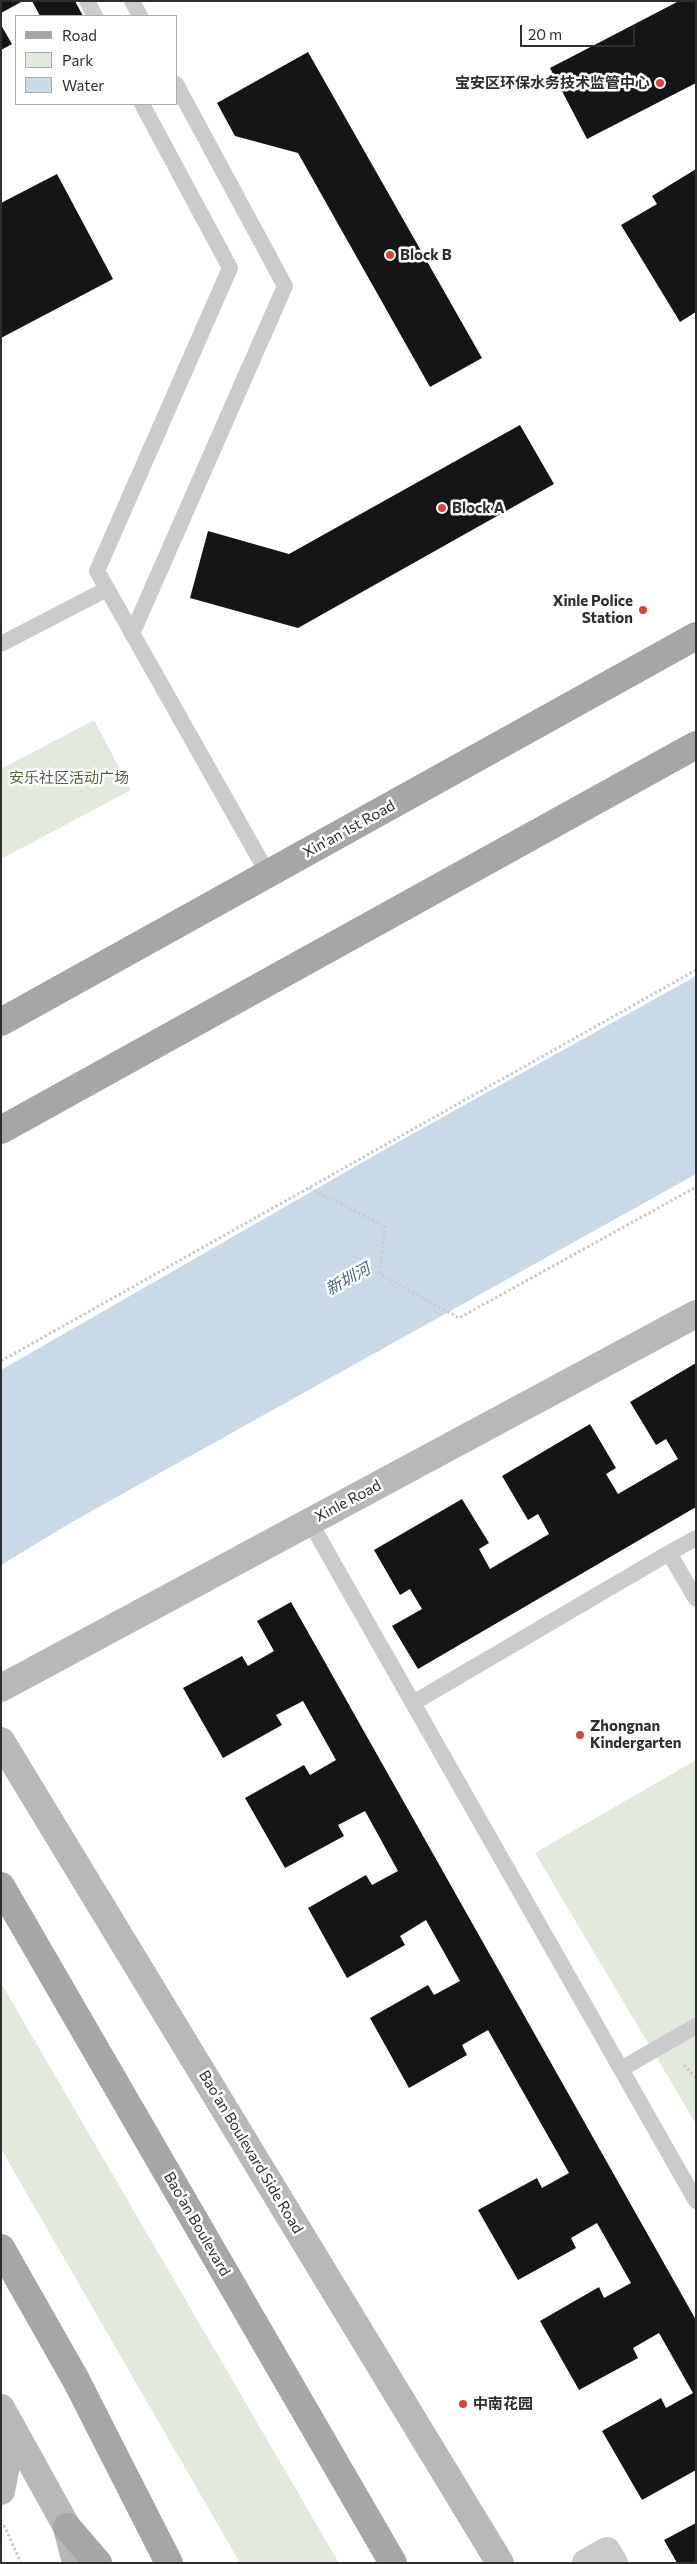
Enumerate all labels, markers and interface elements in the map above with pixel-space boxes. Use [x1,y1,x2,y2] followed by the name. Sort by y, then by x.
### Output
[15,15,178,105] legend
[522,15,637,47] scale bar
[528,25,562,43] text: 20 m
[62,26,97,44] text: Road
[62,51,93,69] text: Park
[455,74,650,92] place label: 宝安区环保水务技术监管中心
[62,76,104,94] text: Water
[654,77,666,89] marker: 宝安区环保水务技术监管中心
[400,246,452,264] place label: Block B
[384,249,396,261] marker: Block B
[452,499,504,517] place label: Block A
[436,502,448,514] marker: Block A
[553,592,633,627] place label: Xinle Police Station
[637,604,649,616] marker: Xinle Police Station
[9,769,129,787] park label: 安乐社区活动广场
[300,796,398,862] street label: Xin'an 1st Road
[322,1259,374,1299] water label: 新圳河
[312,1476,384,1526] street label: Xinle Road
[590,1717,681,1752] place label: Zhongnan Kindergarten
[574,1729,586,1741] marker: Zhongnan Kindergarten
[195,2067,307,2237] street label: Bao'an Boulevard Side Road
[160,2169,234,2279] street label: Bao'an Boulevard
[473,2395,533,2413] place label: 中南花园
[457,2398,469,2410] marker: 中南花园

